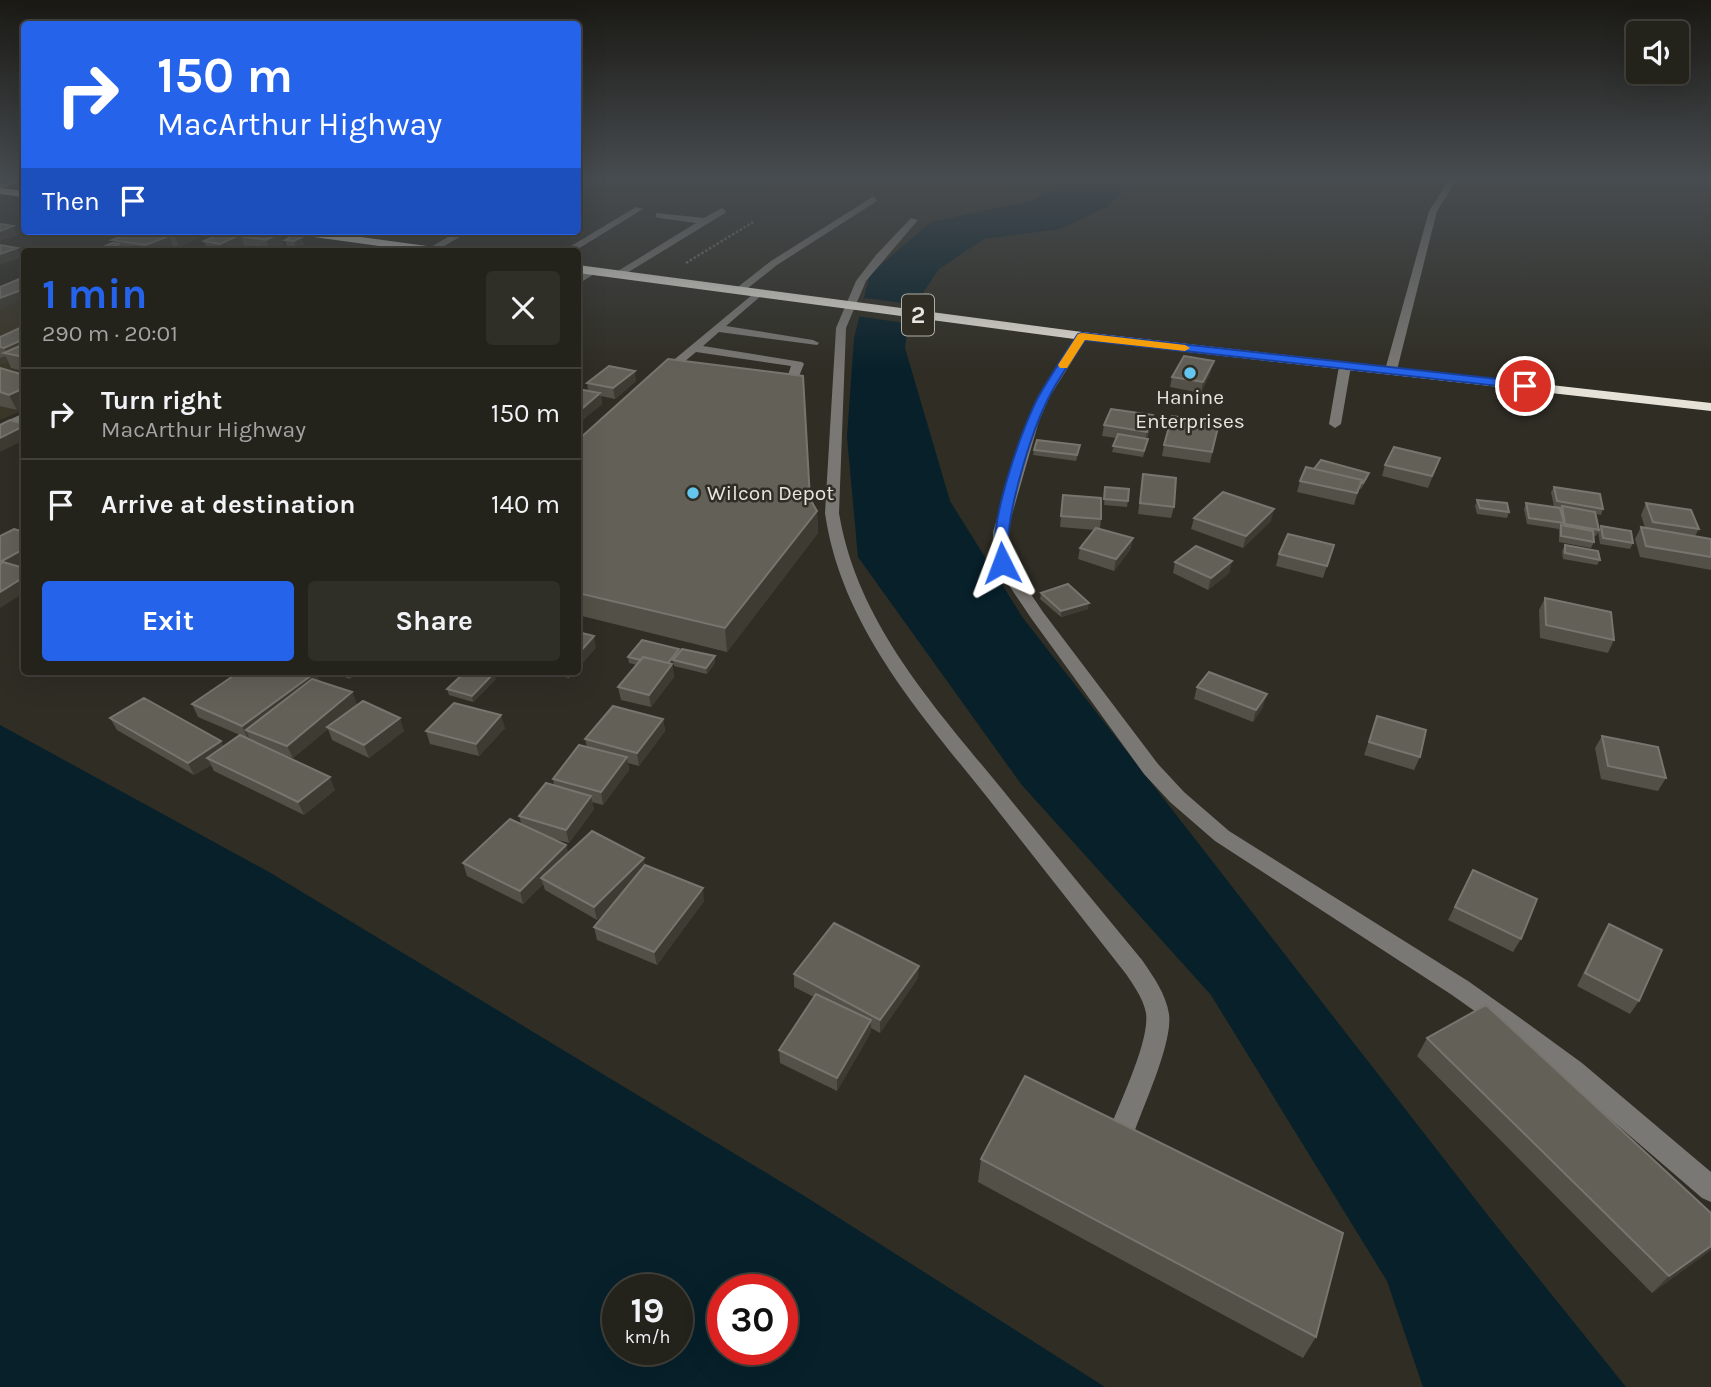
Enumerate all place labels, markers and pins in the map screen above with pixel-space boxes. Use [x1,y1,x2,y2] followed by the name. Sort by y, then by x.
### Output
[1495,356,1555,416] pin
[1182,365,1198,381] marker: Hanine Enterprises
[1135,385,1245,433] place label: Hanine Enterprises
[707,481,834,505] place label: Wilcon Depot
[685,485,701,501] marker: Wilcon Depot

